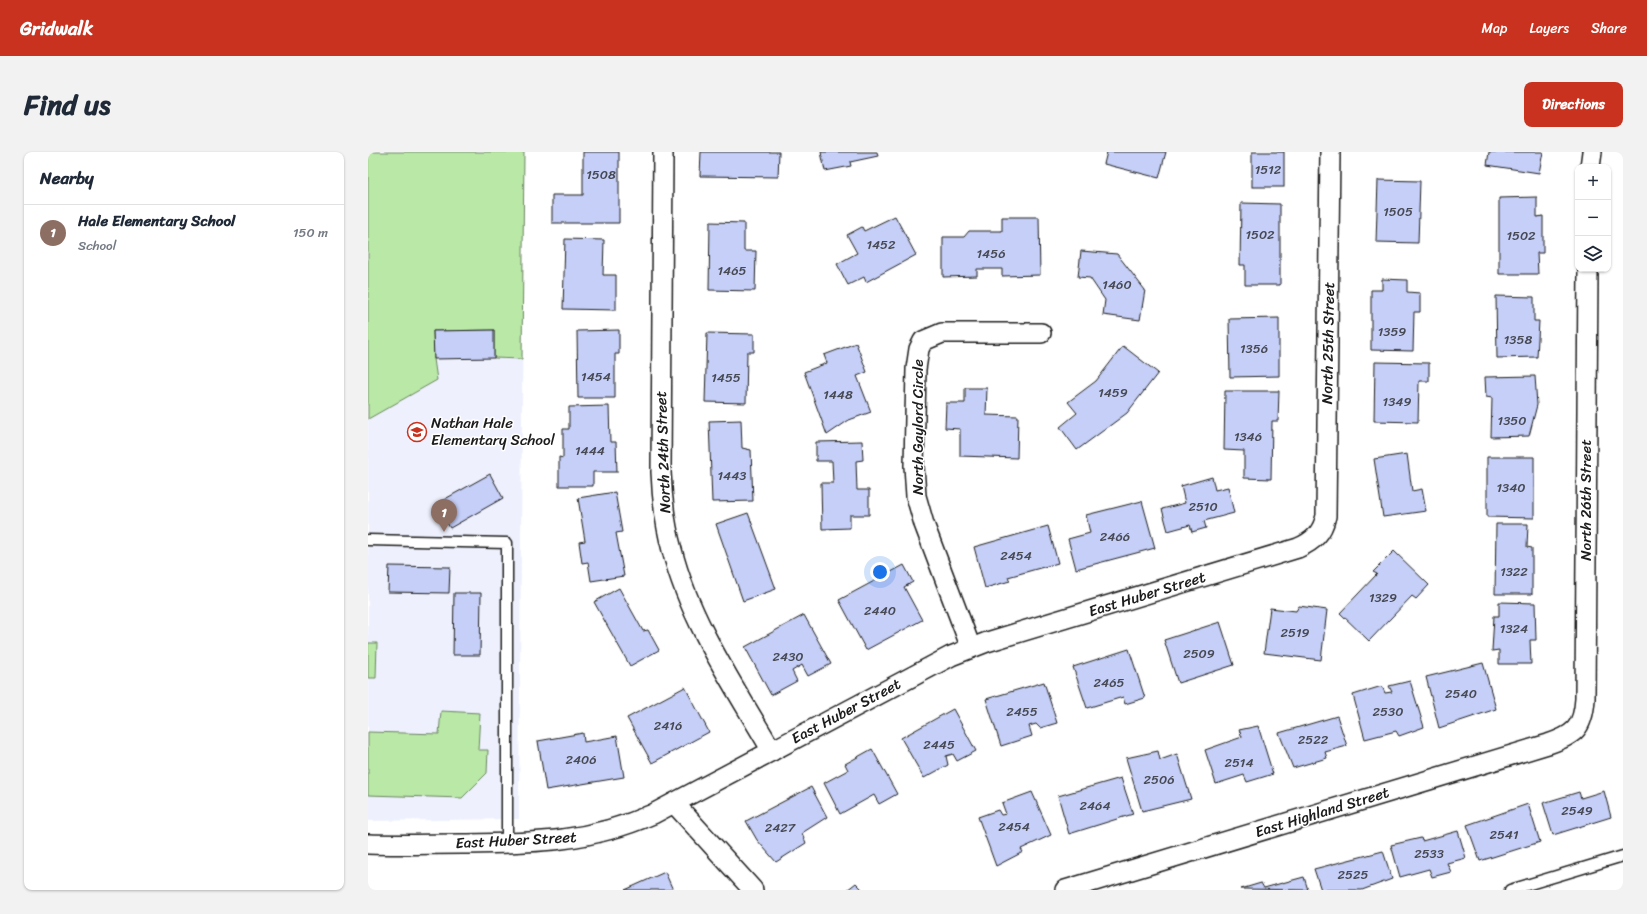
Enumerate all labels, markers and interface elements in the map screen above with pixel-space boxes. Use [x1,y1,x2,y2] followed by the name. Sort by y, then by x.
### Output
[20,12,93,45] text: Gridwalk
[1482,16,1507,41] text: Map
[1529,16,1569,41] text: Layers
[1591,16,1627,41] text: Share
[24,80,111,129] text: Find us
[1524,82,1623,127] button: Directions
[1255,158,1282,181] house number: 1512
[40,163,94,193] text: Nearby
[586,163,616,186] house number: 1508
[1575,164,1611,272] map controls
[1575,164,1611,200] button: +
[1383,200,1413,223] house number: 1505
[1575,200,1611,236] button: −
[78,208,235,234] text: Hale Elementary School
[50,221,56,244] text: 1
[293,221,328,244] text: 150 m
[1245,223,1275,246] house number: 1502
[1506,224,1536,247] house number: 1502
[866,233,896,256] house number: 1452
[78,234,116,257] text: School
[1575,236,1611,272] button: layers
[976,242,1006,265] house number: 1456
[717,259,747,282] house number: 1465
[1102,273,1132,296] house number: 1460
[1314,281,1342,404] street label: North 25th Street
[1378,320,1406,343] house number: 1359
[1504,328,1532,351] house number: 1358
[1240,337,1268,360] house number: 1356
[905,359,931,495] street label: North Gaylord Circle
[581,365,611,388] house number: 1454
[711,366,741,389] house number: 1455
[1098,381,1128,404] house number: 1459
[823,383,853,406] house number: 1448
[648,390,678,514] street label: North 24th Street
[1383,390,1411,413] house number: 1349
[1498,409,1526,432] house number: 1350
[431,410,556,453] place label: Nathan Hale Elementary School
[406,421,428,443] school or university icon: Nathan Hale Elementary School
[1234,425,1262,448] house number: 1346
[575,439,605,462] house number: 1444
[1573,439,1599,561] street label: North 26th Street
[718,464,746,487] house number: 1443
[1496,476,1526,499] house number: 1340
[1188,495,1218,518] house number: 2510
[431,499,457,532] pin: 1
[1100,525,1130,548] house number: 2466
[1000,544,1032,567] house number: 2454
[1500,560,1528,583] house number: 1322
[870,562,890,582] your location
[1085,564,1209,624] street label: East Huber Street
[1369,586,1397,609] house number: 1329
[864,599,896,622] house number: 2440
[1500,617,1528,640] house number: 1324
[1280,621,1310,644] house number: 2519
[1183,642,1215,665] house number: 2509
[773,645,803,668] house number: 2430
[786,671,906,751] street label: East Huber Street
[1094,671,1125,694] house number: 2465
[1445,682,1477,705] house number: 2540
[1006,700,1038,723] house number: 2455
[1373,700,1403,723] house number: 2530
[654,714,682,737] house number: 2416
[1298,728,1329,751] house number: 2522
[923,733,955,756] house number: 2445
[565,748,597,771] house number: 2406
[1224,751,1254,774] house number: 2514
[1143,768,1175,791] house number: 2506
[1252,779,1393,845] street label: East Highland Street
[1079,794,1111,817] house number: 2464
[1561,799,1593,822] house number: 2549
[998,815,1030,838] house number: 2454
[765,816,797,839] house number: 2427
[1489,823,1519,846] house number: 2541
[455,824,578,856] street label: East Huber Street
[1414,842,1444,865] house number: 2533
[1338,863,1368,886] house number: 2525

